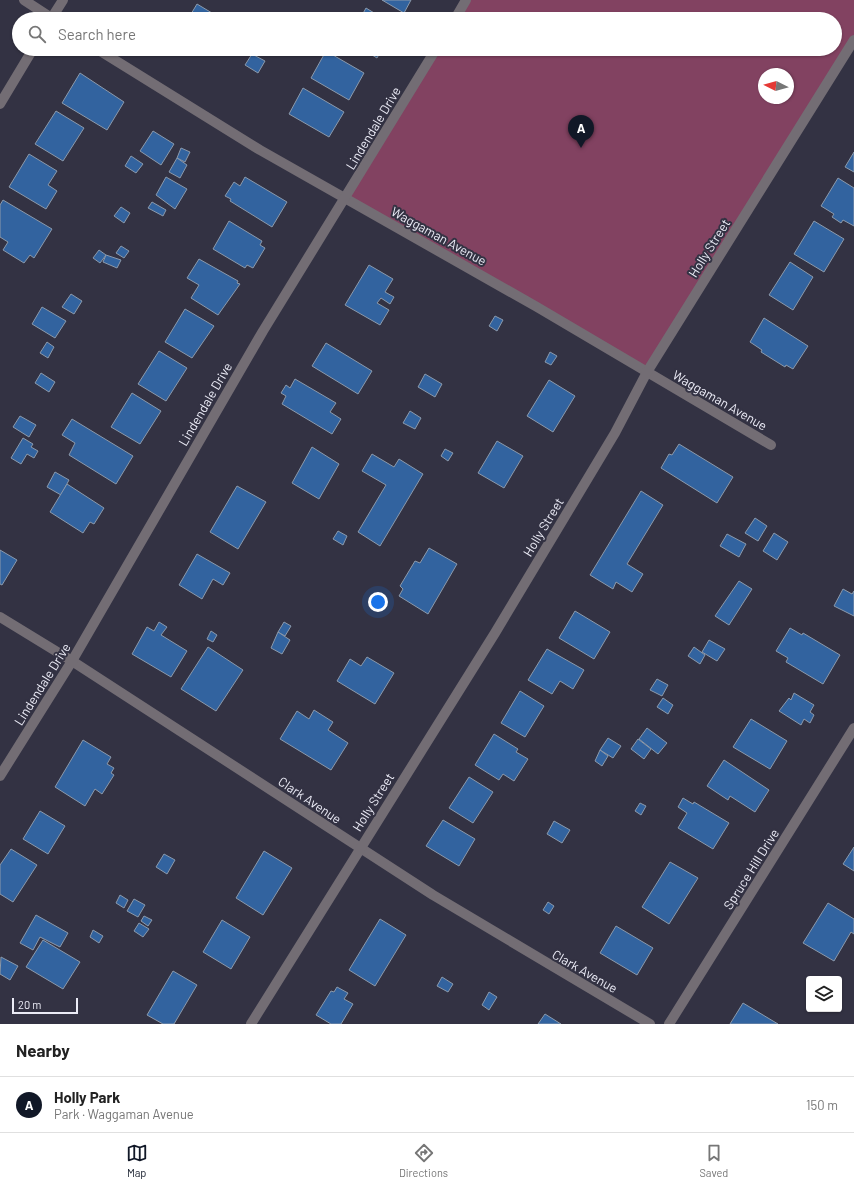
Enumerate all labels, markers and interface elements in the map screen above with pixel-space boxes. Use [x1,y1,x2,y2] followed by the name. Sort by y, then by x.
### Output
[12,12,842,56] search box
[26,23,48,45] icon: search
[58,25,136,43] text: Search here
[758,68,794,104] north arrow
[342,84,404,172] street label: Lindendale Drive
[568,115,594,148] pin: A
[389,203,489,269] street label: Waggaman Avenue
[685,216,733,280] street label: Holly Street
[175,359,235,449] street label: Lindendale Drive
[670,366,770,434] street label: Waggaman Avenue
[519,495,567,559] street label: Holly Street
[368,592,388,612] your location
[10,640,74,728] street label: Lindendale Drive
[349,770,397,834] street label: Holly Street
[275,773,345,827] street label: Clark Avenue
[720,826,782,912] street label: Spruce Hill Drive
[550,946,621,996] street label: Clark Avenue
[806,976,842,1012] map controls
[806,976,842,1012] button: layers
[12,996,78,1015] scale bar
[18,998,41,1011] text: 20 m
[16,1040,70,1060] text: Nearby
[54,1088,120,1106] text: Holly Park
[25,1097,33,1113] text: A
[806,1097,838,1113] text: 150 m
[54,1106,194,1122] text: Park · Waggaman Avenue
[126,1142,148,1179] tab: Map
[399,1142,448,1179] tab: Directions
[699,1142,728,1179] tab: Saved

